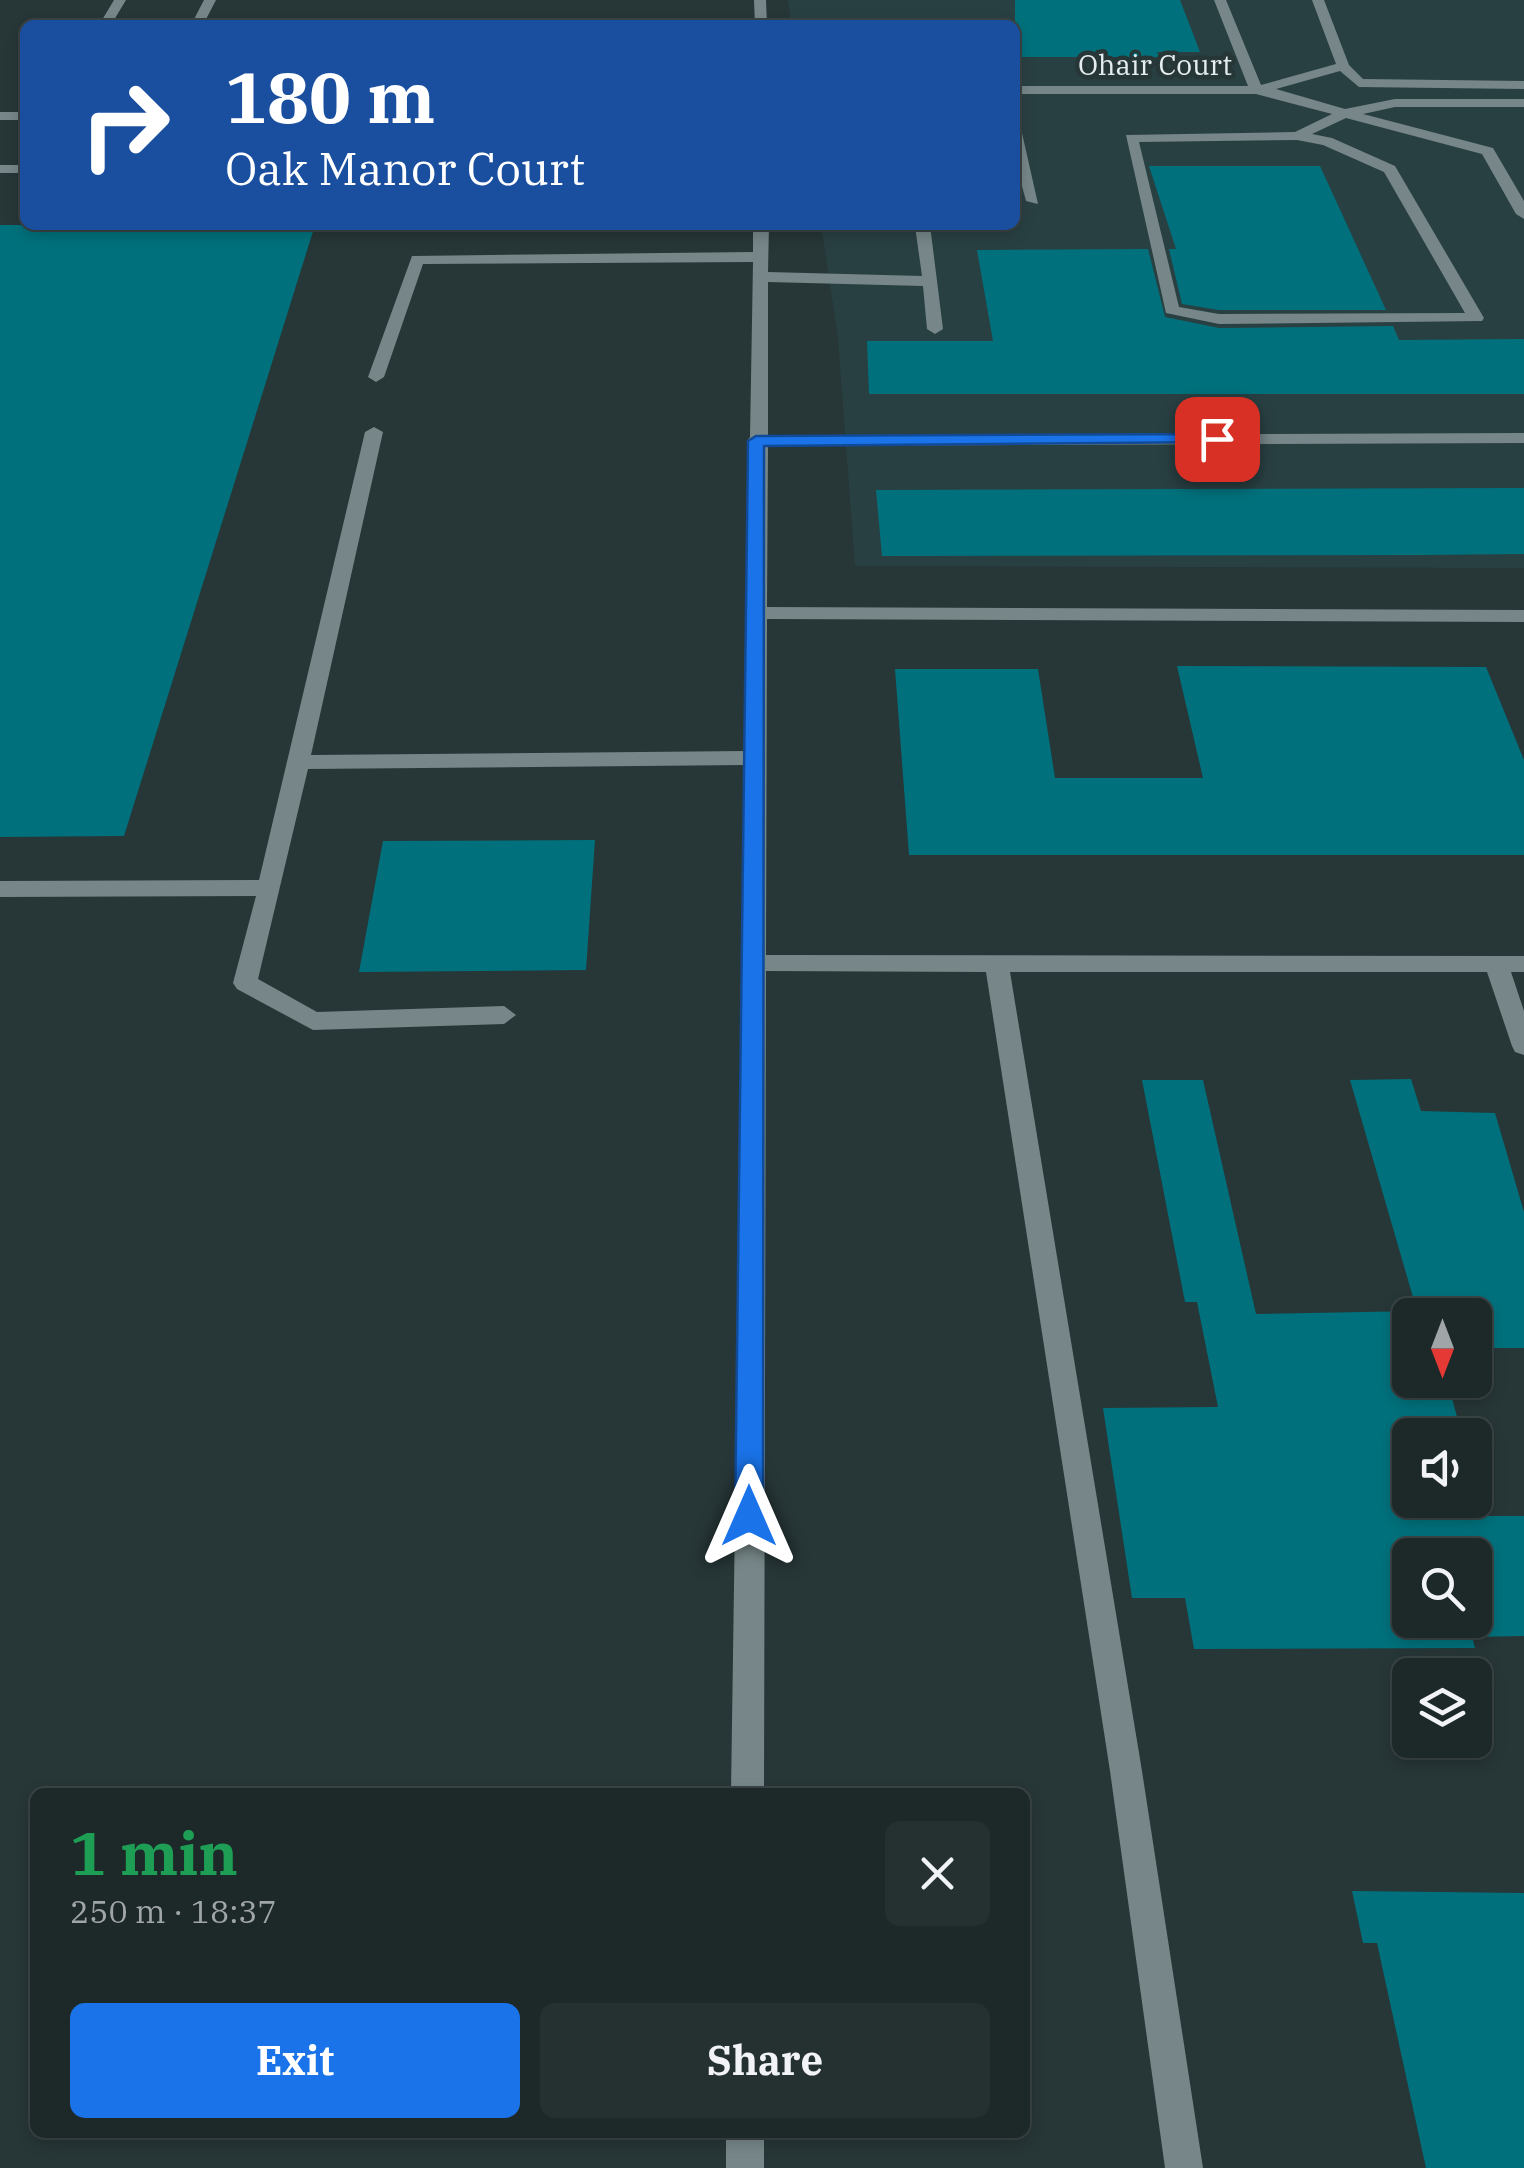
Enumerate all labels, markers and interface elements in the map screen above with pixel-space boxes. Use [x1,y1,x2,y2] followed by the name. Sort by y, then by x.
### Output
[1078,46,1232,83] street label: Ohair Court
[225,51,435,142] text: 180 m
[60,60,190,190] icon: right
[225,139,585,197] text: Oak Manor Court
[1175,397,1260,482] pin
[1190,412,1245,467] icon: arrive
[1392,1298,1492,1398] north arrow
[1392,1298,1492,1758] map controls
[1392,1418,1492,1518] button: sound
[697,1464,801,1568] position arrow
[1392,1538,1492,1638] button: search
[1392,1658,1492,1758] button: layers
[70,1813,238,1892] text: 1 min
[885,1821,990,1926] button: close
[70,1890,277,1932] text: 250 m · 18:37
[70,2003,520,2118] button: Exit
[540,2003,990,2118] button: Share

